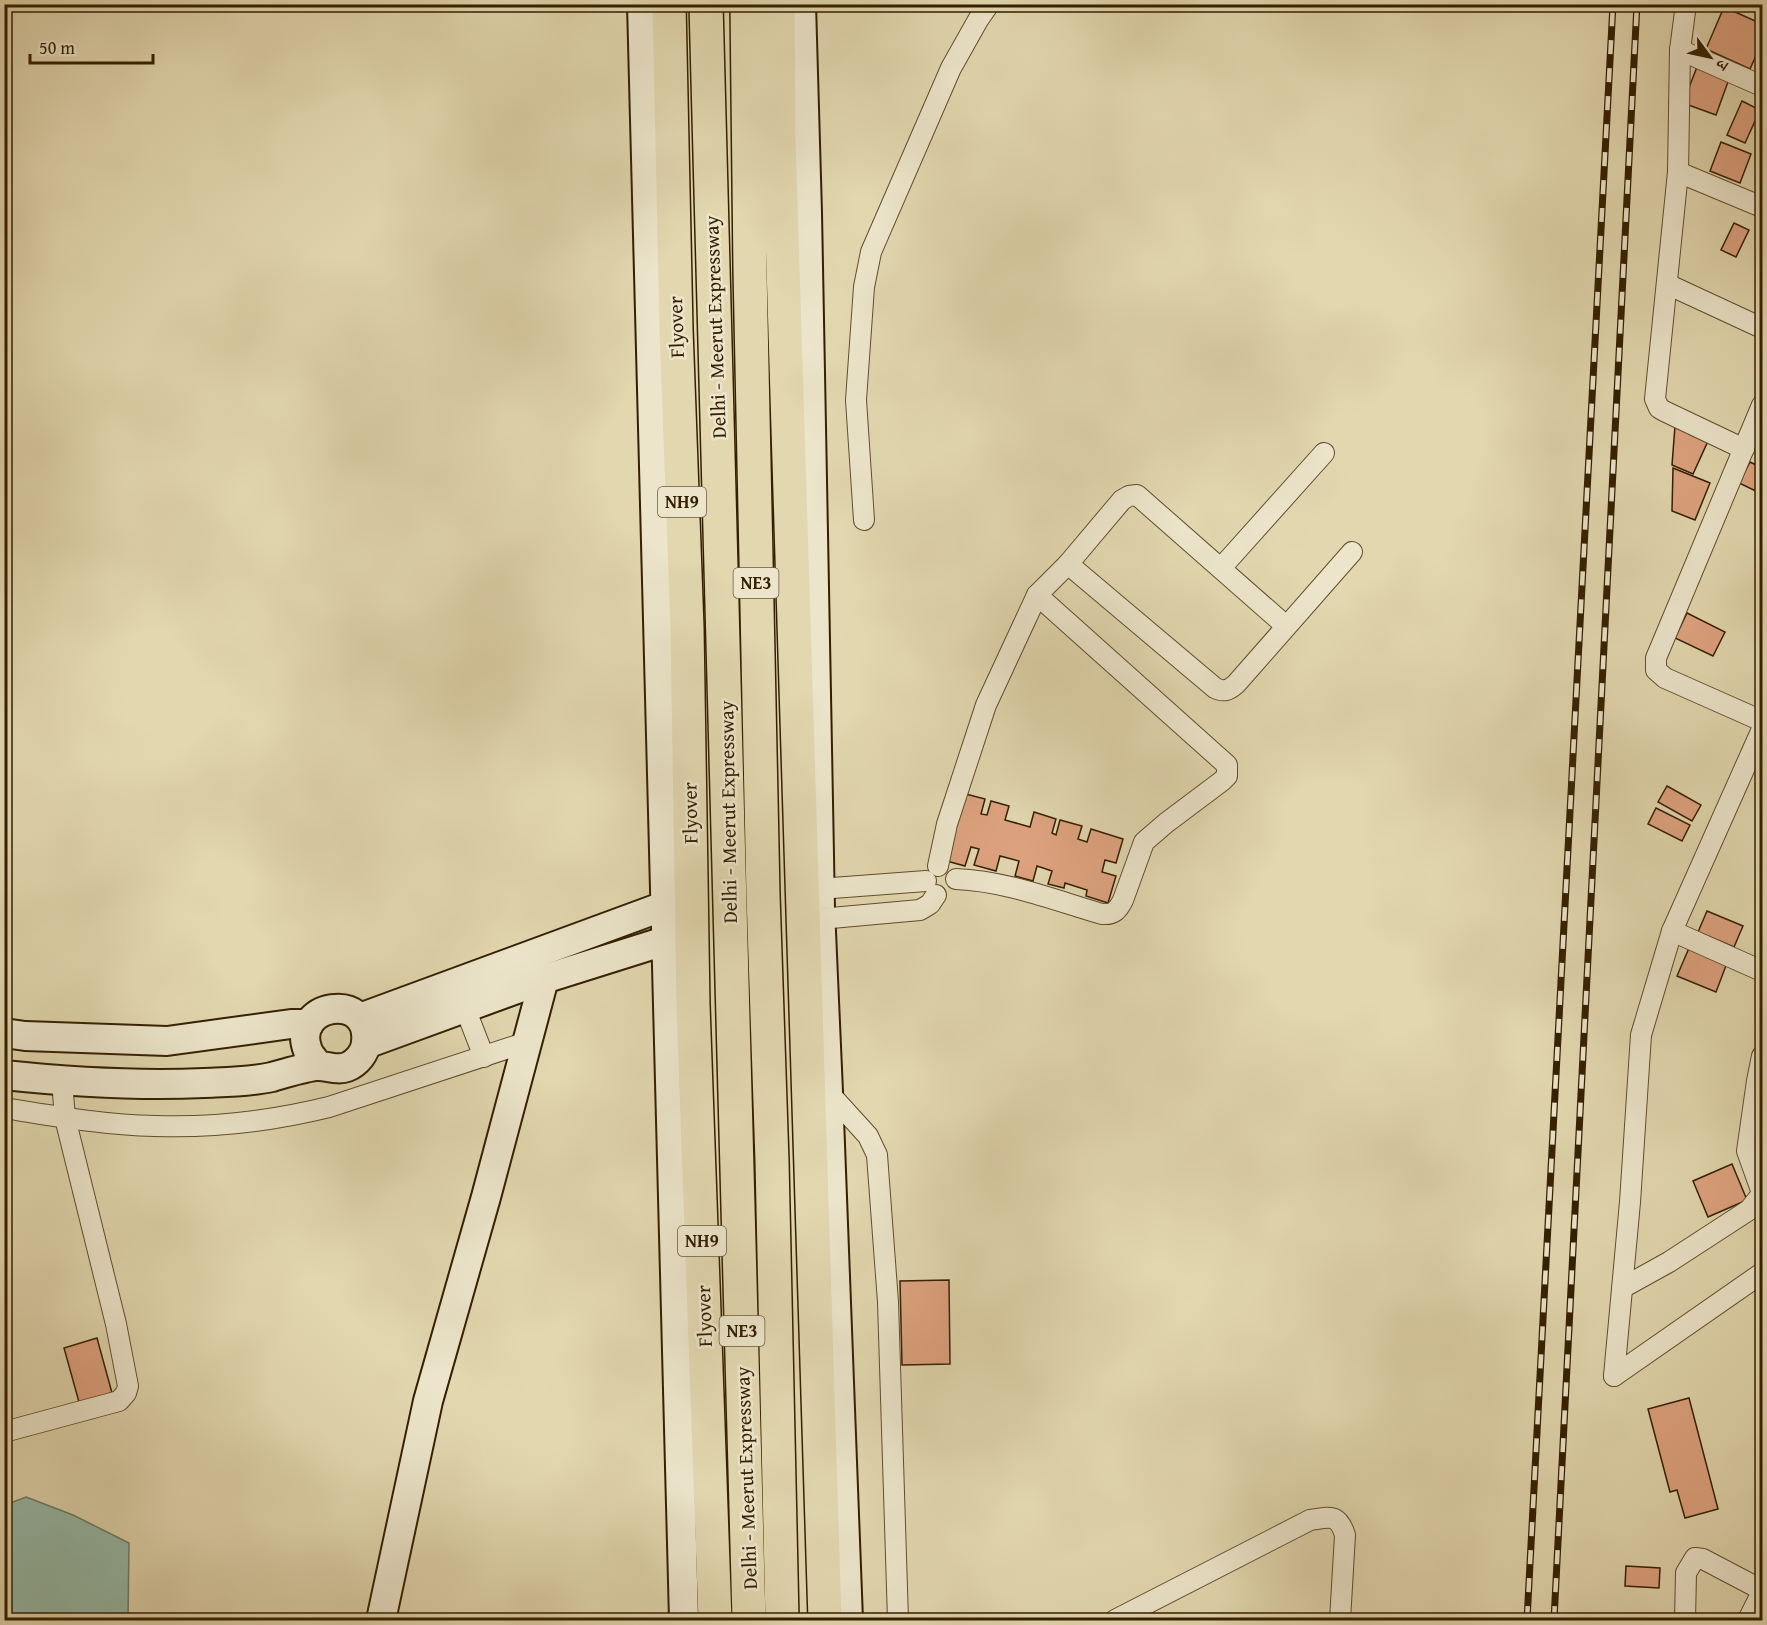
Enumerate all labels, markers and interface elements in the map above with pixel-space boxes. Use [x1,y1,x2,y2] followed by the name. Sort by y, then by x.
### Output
[30,27,153,65] scale bar
[1680,27,1740,87] north arrow
[39,34,75,61] text: 50 m
[1709,54,1735,77] text: उ
[696,215,733,439] street label: Delhi - Meerut Expressway
[660,296,691,358] street label: Flyover
[658,487,706,517] road number: NH9
[734,568,778,598] road number: NE3
[711,700,744,924] street label: Delhi - Meerut Expressway
[674,782,705,844] street label: Flyover
[678,1226,726,1256] road number: NH9
[688,1285,719,1347] street label: Flyover
[720,1316,764,1346] road number: NE3
[727,1366,764,1590] street label: Delhi - Meerut Expressway

